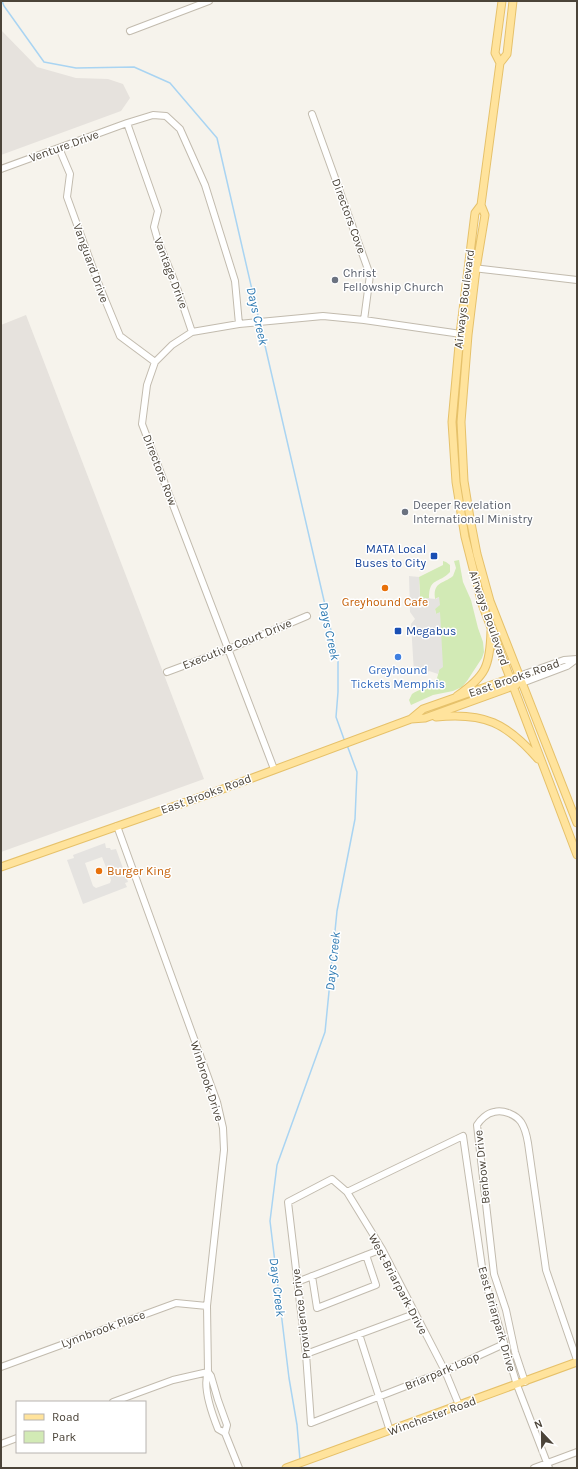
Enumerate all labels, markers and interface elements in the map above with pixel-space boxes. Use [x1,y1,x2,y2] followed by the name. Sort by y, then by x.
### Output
[27,127,101,165] street label: Venture Drive
[329,177,369,255] street label: Directors Cove
[70,222,112,304] street label: Vanguard Drive
[151,235,191,311] street label: Vantage Drive
[451,249,477,349] street label: Airways Boulevard
[343,266,444,294] place label: Christ Fellowship Church
[330,275,340,285] marker: Christ Fellowship Church
[244,286,272,347] water label: Days Creek
[140,432,180,508] street label: Directors Row
[413,498,533,526] place label: Deeper Revelation International Ministry
[400,507,410,517] marker: Deeper Revelation International Ministry
[355,542,426,570] place label: MATA Local Buses to City
[429,551,439,561] marker: MATA Local Buses to City
[466,569,512,667] street label: Airways Boulevard
[380,583,390,593] marker: Greyhound Cafe
[342,595,428,609] place label: Greyhound Cafe
[316,601,343,662] water label: Days Creek
[180,616,294,672] street label: Executive Court Drive
[406,624,456,638] place label: Megabus
[393,626,403,636] marker: Megabus
[393,652,403,662] marker: Greyhound Tickets Memphis
[467,656,561,700] street label: East Brooks Road
[351,663,445,691] place label: Greyhound Tickets Memphis
[159,771,253,817] street label: East Brooks Road
[107,864,171,878] place label: Burger King
[94,866,104,876] marker: Burger King
[322,930,343,991] water label: Days Creek
[187,1039,227,1123] street label: Winbrook Drive
[471,1129,493,1205] street label: Benbow Drive
[366,1231,430,1337] street label: West Briarpark Drive
[266,1257,289,1318] water label: Days Creek
[475,1265,519,1373] street label: East Briarpark Drive
[289,1268,313,1360] street label: Providence Drive
[59,1307,147,1351] street label: Lynnbrook Place
[403,1349,481,1393] street label: Briarpark Loop
[386,1394,478,1438] street label: Winchester Road
[16,1401,146,1453] legend
[52,1410,80,1424] text: Road
[522,1413,562,1453] north arrow
[532,1417,545,1432] text: N
[52,1430,77,1444] text: Park

